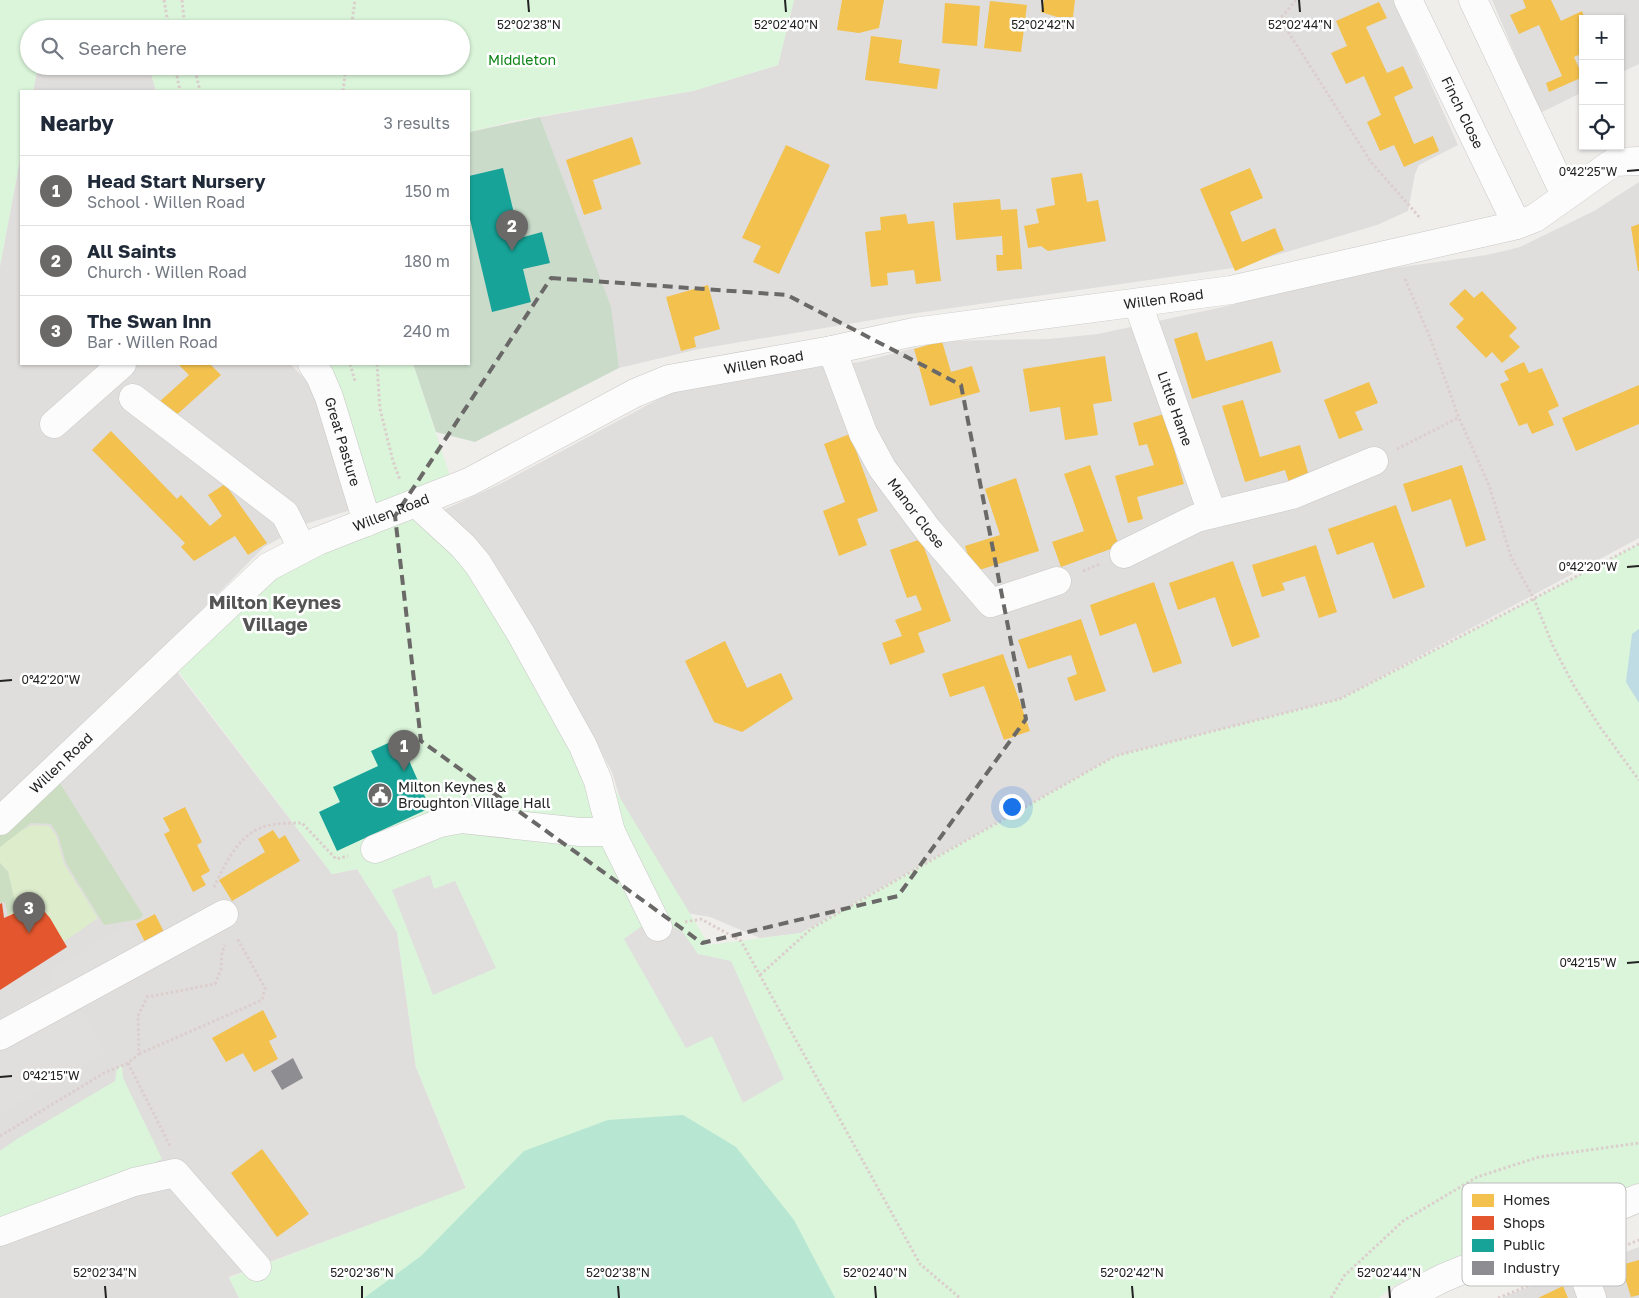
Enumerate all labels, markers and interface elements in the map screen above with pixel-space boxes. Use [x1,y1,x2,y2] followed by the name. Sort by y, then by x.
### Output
[1579,15,1624,150] map controls
[1579,15,1624,60] button: +
[497,17,561,32] text: 52°02'38"N
[754,17,818,32] text: 52°02'40"N
[1011,17,1075,32] text: 52°02'42"N
[1268,17,1332,32] text: 52°02'44"N
[20,20,470,75] search box
[38,34,66,62] icon: search
[78,36,187,59] text: Search here
[488,51,556,68] park label: Middleton
[1579,60,1624,105] button: −
[1438,73,1488,151] street label: Finch Close
[1579,105,1624,150] button: locate
[40,110,114,136] text: Nearby
[383,113,450,133] text: 3 results
[1559,164,1618,179] text: 0°42'25"W
[87,169,266,192] text: Head Start Nursery
[52,181,60,201] text: 1
[405,181,450,201] text: 150 m
[87,192,245,212] text: School · Willen Road
[496,210,528,251] pin: 2
[87,239,176,262] text: All Saints
[51,251,61,271] text: 2
[404,251,450,271] text: 180 m
[87,262,247,282] text: Church · Willen Road
[1122,285,1204,312] street label: Willen Road
[87,309,211,332] text: The Swan Inn
[51,321,61,341] text: 3
[403,321,450,341] text: 240 m
[87,332,218,352] text: Bar · Willen Road
[722,346,805,377] street label: Willen Road
[1155,369,1197,448] street label: Little Hame
[322,395,365,488] street label: Great Pasture
[884,474,949,551] street label: Manor Close
[350,489,431,535] street label: Willen Road
[1559,559,1618,574] text: 0°42'20"W
[209,590,342,635] district label: Milton Keynes Village
[22,672,81,687] text: 0°42'20"W
[26,729,96,797] street label: Willen Road
[388,730,420,771] pin: 1
[398,778,551,811] place label: Milton Keynes & Broughton Village Hall
[367,782,393,808] public building icon: Milton Keynes & Broughton Village Hall
[999,794,1025,820] your location
[13,892,45,933] pin: 3
[1559,955,1617,970] text: 0°42'15"W
[22,1068,80,1083] text: 0°42'15"W
[1462,1183,1626,1286] legend
[1503,1191,1550,1208] text: Homes
[1503,1214,1545,1231] text: Shops
[1503,1236,1545,1253] text: Public
[1503,1259,1560,1276] text: Industry
[73,1265,137,1280] text: 52°02'34"N
[330,1265,394,1280] text: 52°02'36"N
[586,1265,650,1280] text: 52°02'38"N
[843,1265,907,1280] text: 52°02'40"N
[1100,1265,1164,1280] text: 52°02'42"N
[1357,1265,1421,1280] text: 52°02'44"N

